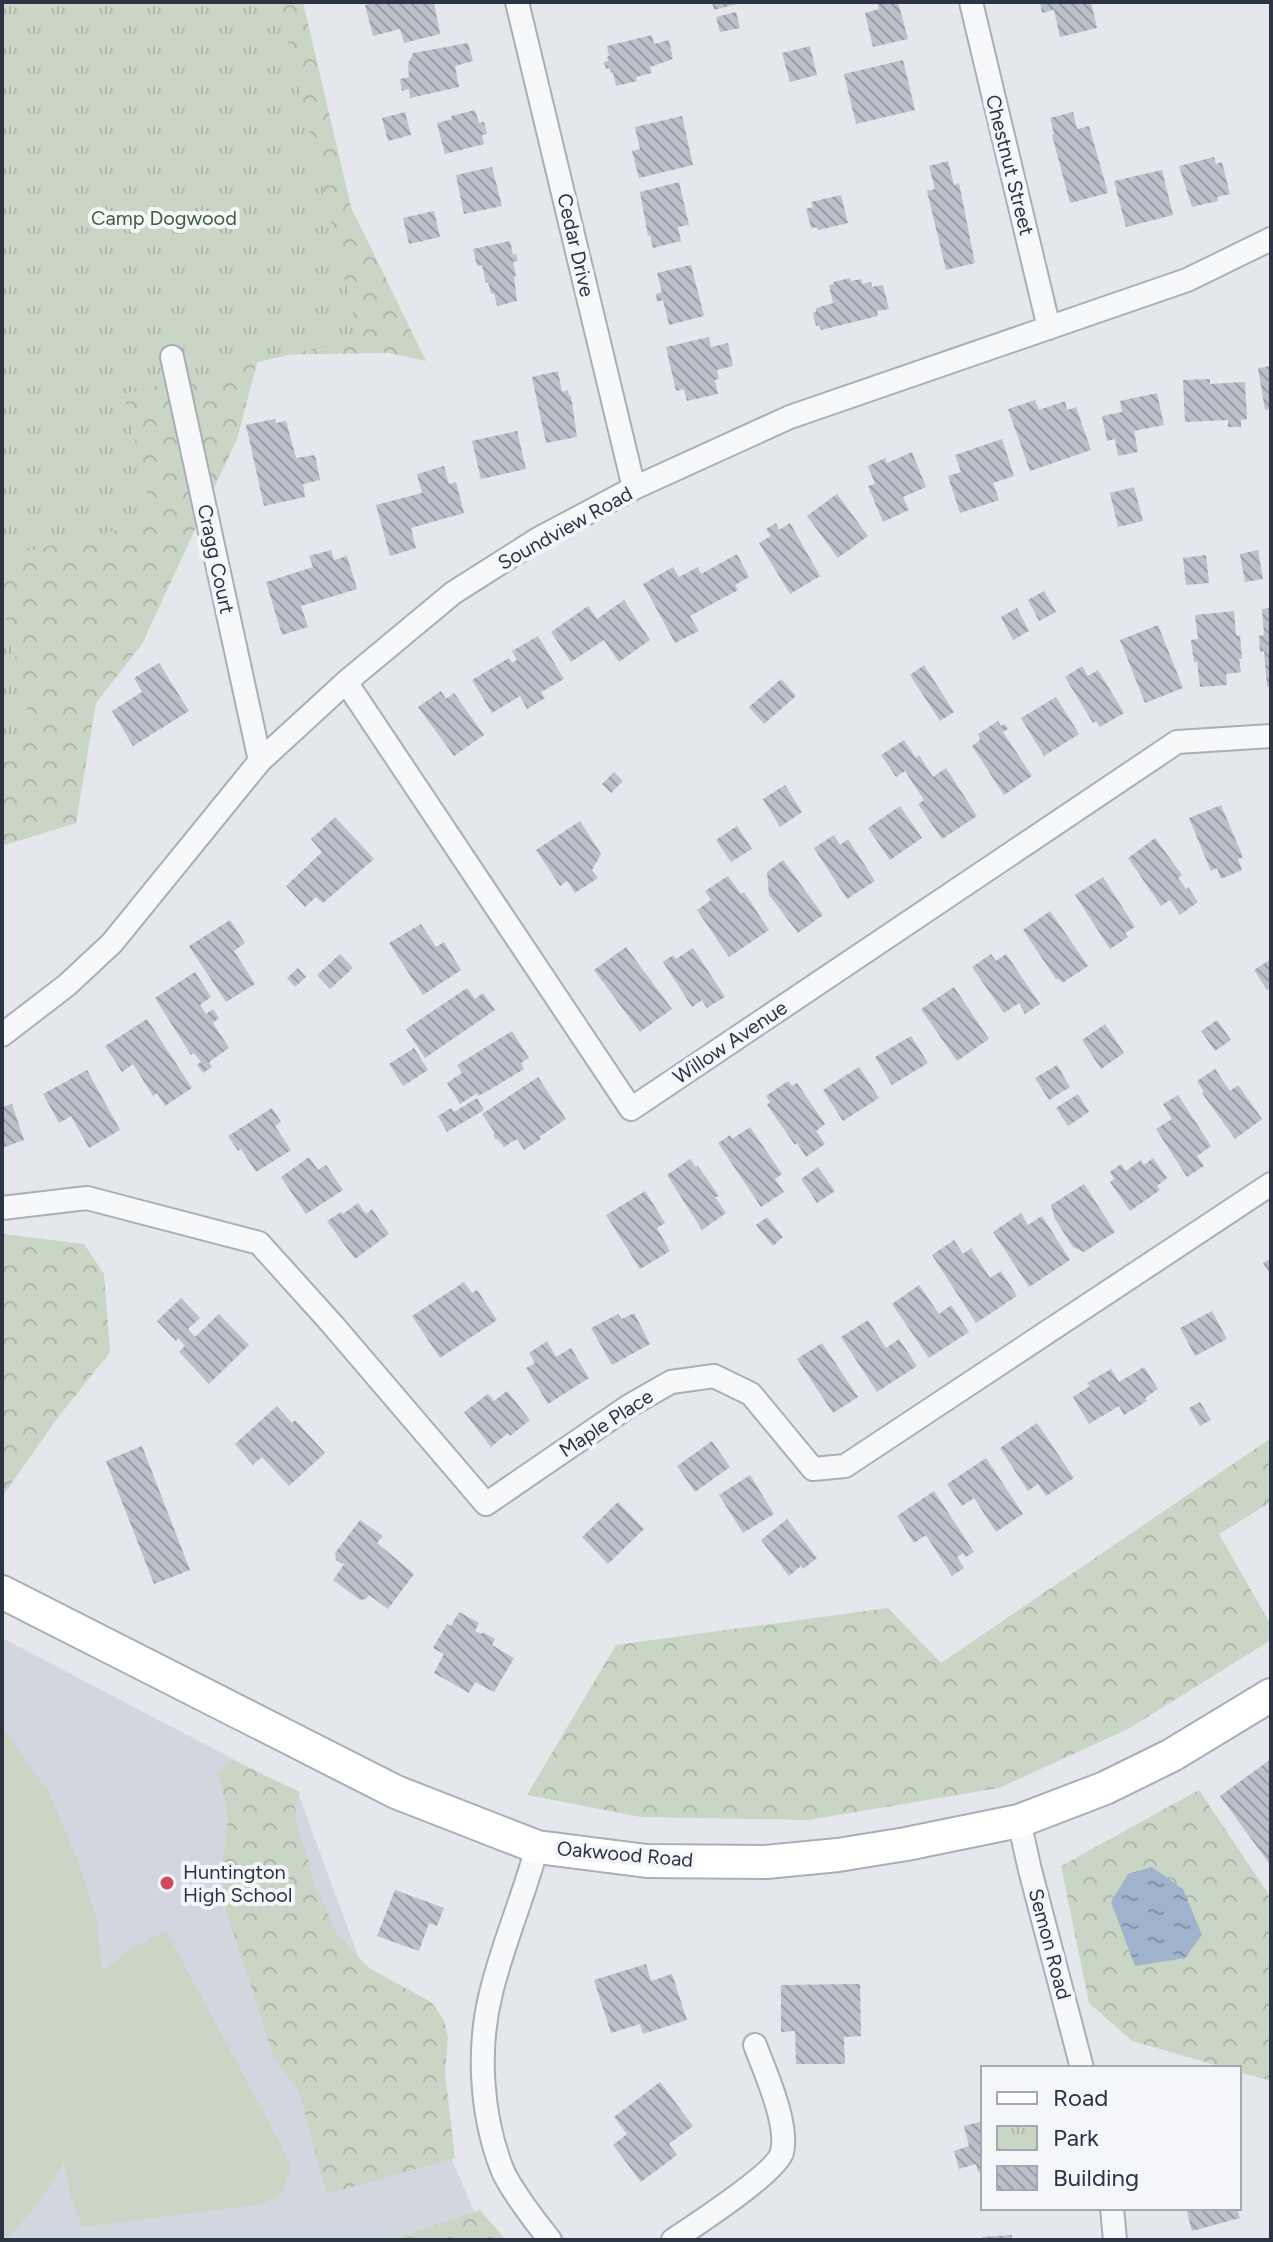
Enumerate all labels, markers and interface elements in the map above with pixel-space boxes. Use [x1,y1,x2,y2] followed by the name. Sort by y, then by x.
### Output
[981,92,1039,238] street label: Chestnut Street
[552,191,600,299] street label: Cedar Drive
[91,206,237,230] park label: Camp Dogwood
[493,481,637,575] street label: Soundview Road
[193,502,239,616] street label: Cragg Court
[668,995,792,1089] street label: Willow Avenue
[555,1384,658,1462] street label: Maple Place
[556,1836,694,1872] street label: Oakwood Road
[183,1860,292,1907] place label: Huntington High School
[158,1874,176,1892] marker: Huntington High School
[1024,1886,1076,2002] street label: Semon Road
[981,2066,1241,2210] legend
[1053,2083,1108,2112] text: Road
[1053,2123,1099,2152] text: Park
[1053,2163,1139,2192] text: Building

